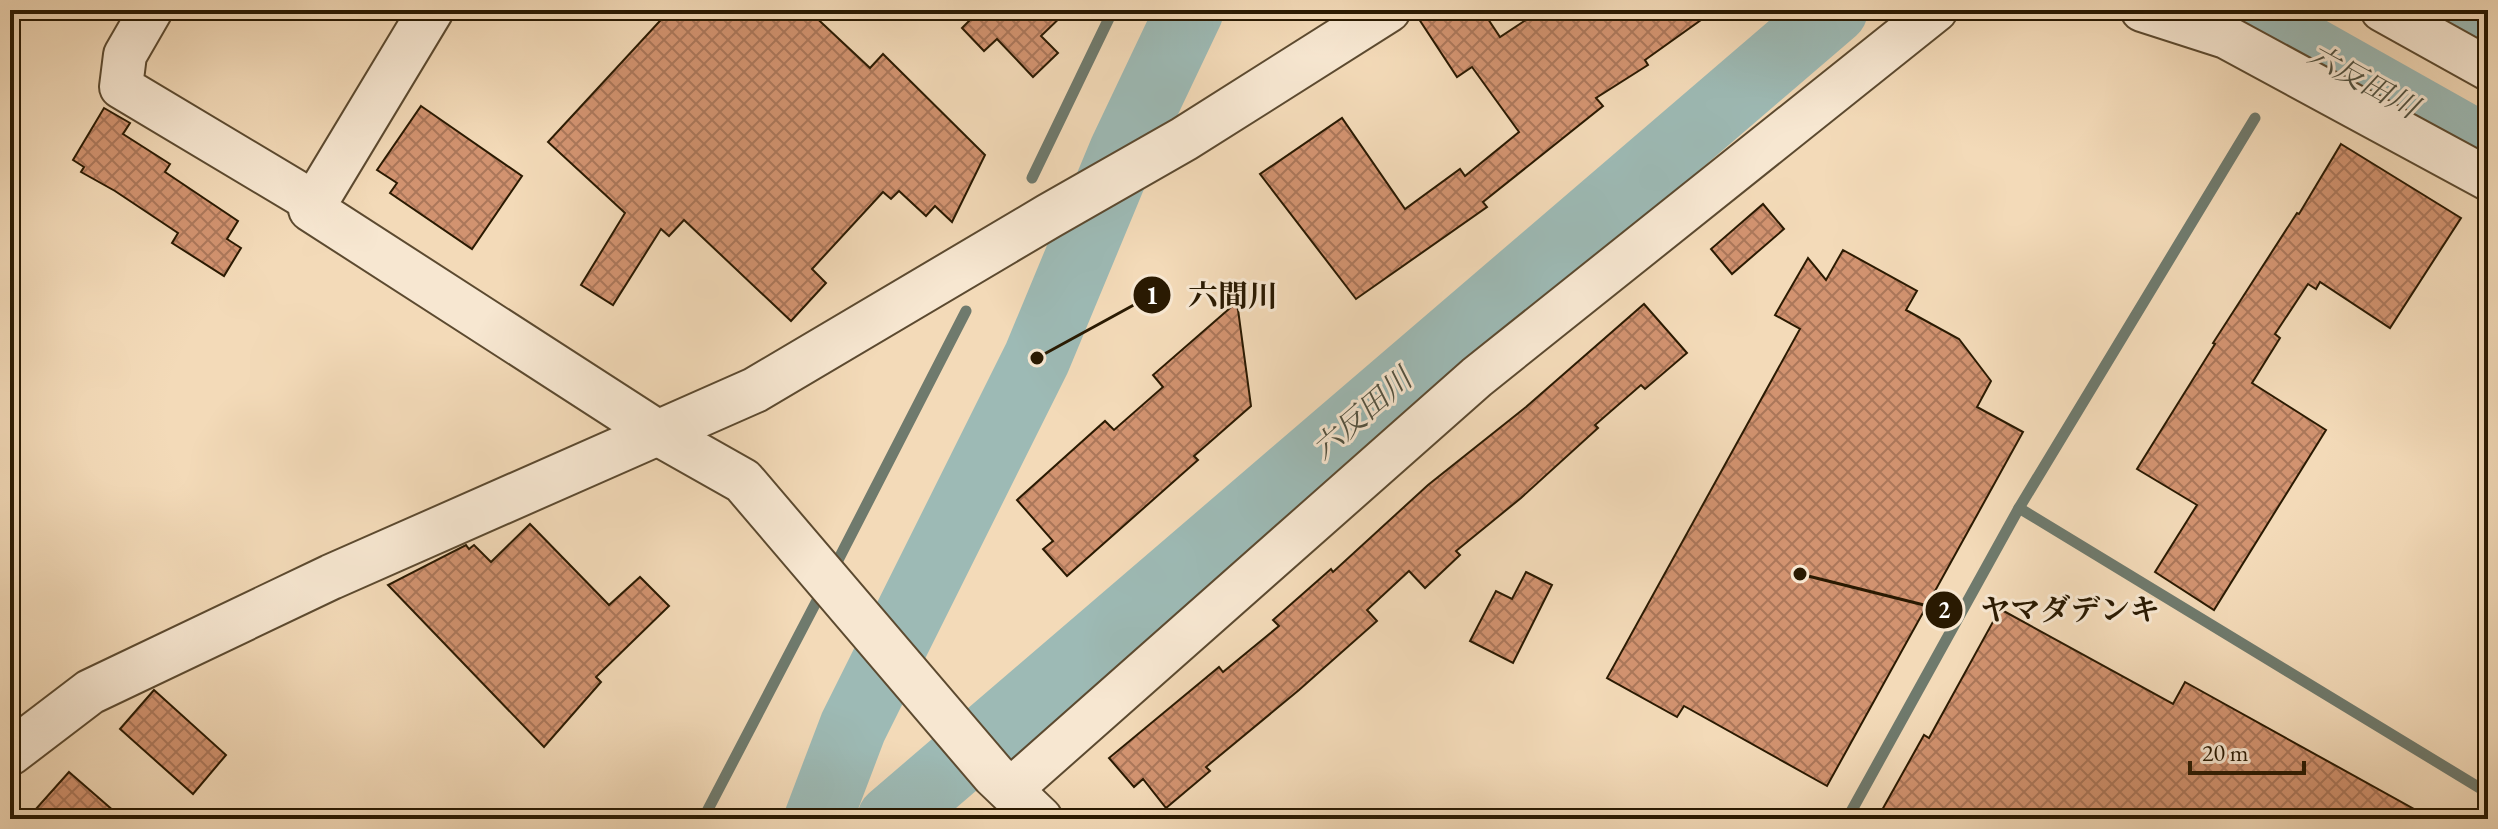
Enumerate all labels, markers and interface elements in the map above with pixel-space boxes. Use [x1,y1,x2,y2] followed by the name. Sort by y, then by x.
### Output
[2301,34,2428,128] water label: 六反田川
[1132,268,1294,322] callout: 六間川
[1188,276,1278,315] text: 六間川
[1146,280,1158,311] text: 1
[1304,358,1422,468] water label: 六反田川
[1924,583,2176,637] callout: ヤマダデンキ
[1980,590,2160,629] text: ヤマダデンキ
[1938,594,1951,625] text: 2
[2190,725,2304,775] scale bar
[2202,737,2249,768] text: 20 m

